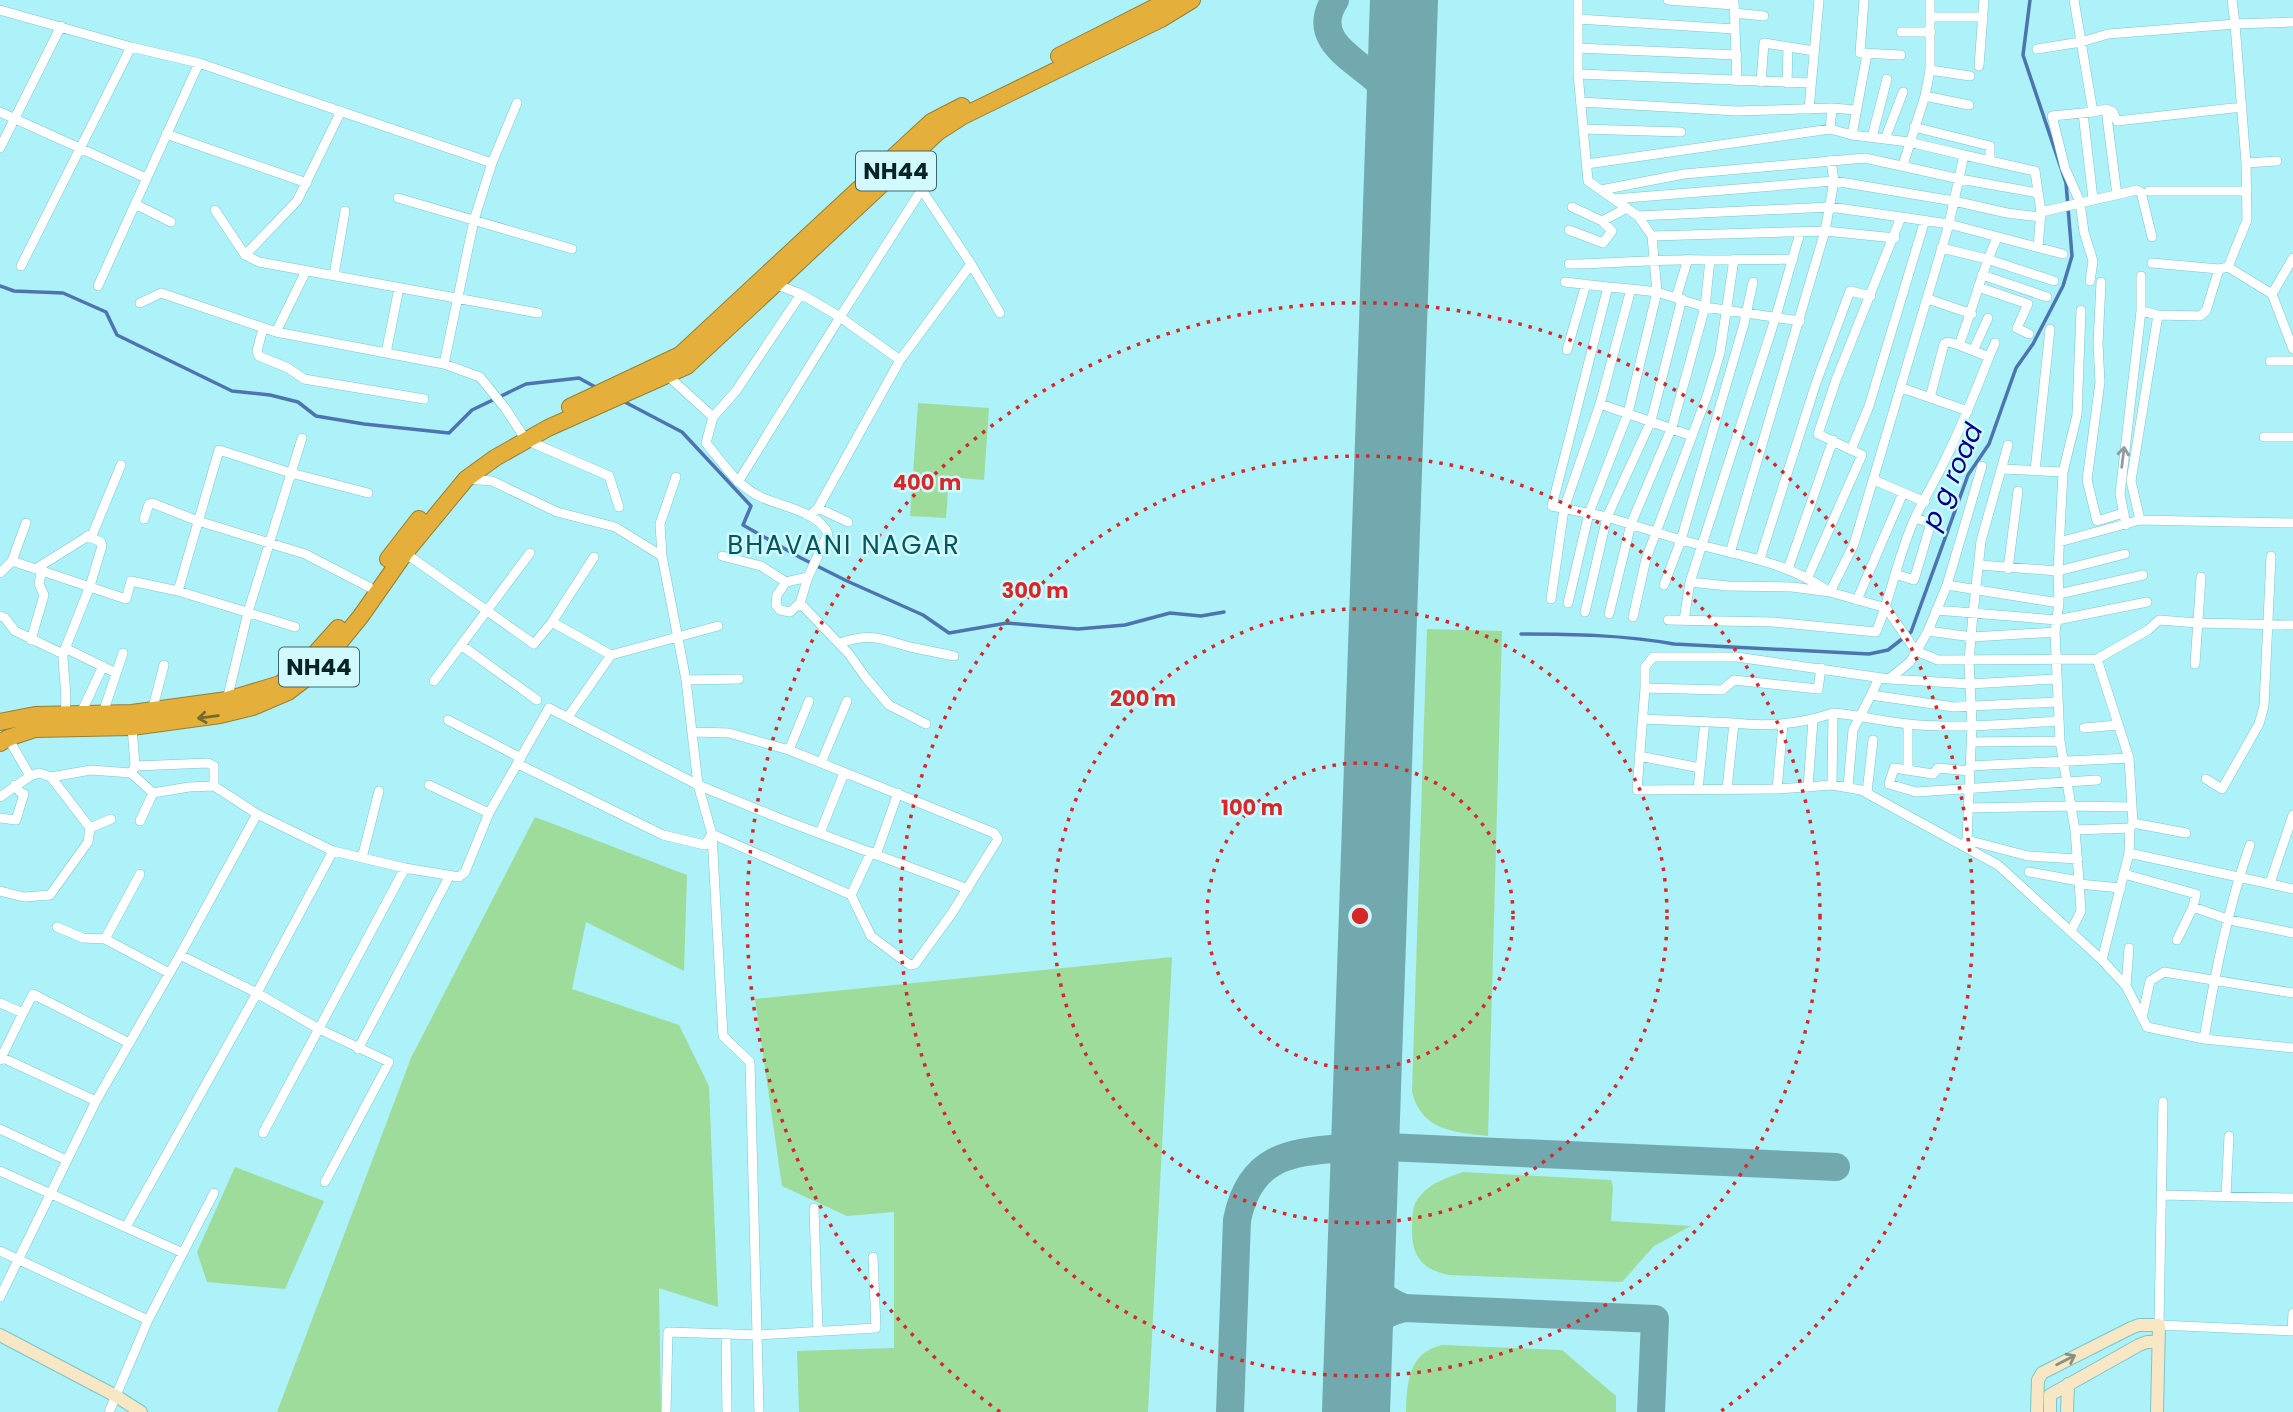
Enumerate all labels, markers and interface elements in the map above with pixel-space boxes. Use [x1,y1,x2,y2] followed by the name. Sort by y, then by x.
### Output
[856,152,936,190] road number: NH44
[1912,417,1991,535] water label: p g road
[2117,446,2130,469] one-way arrow
[893,468,961,497] text: 400 m
[727,527,961,563] district label: BHAVANI NAGAR
[1002,576,1068,605] text: 300 m
[279,648,359,687] road number: NH44
[1110,684,1176,713] text: 200 m
[197,710,220,723] one-way arrow
[1221,793,1283,822] text: 100 m
[1348,904,1372,928] centre of rings
[2055,1353,2076,1367] one-way arrow

